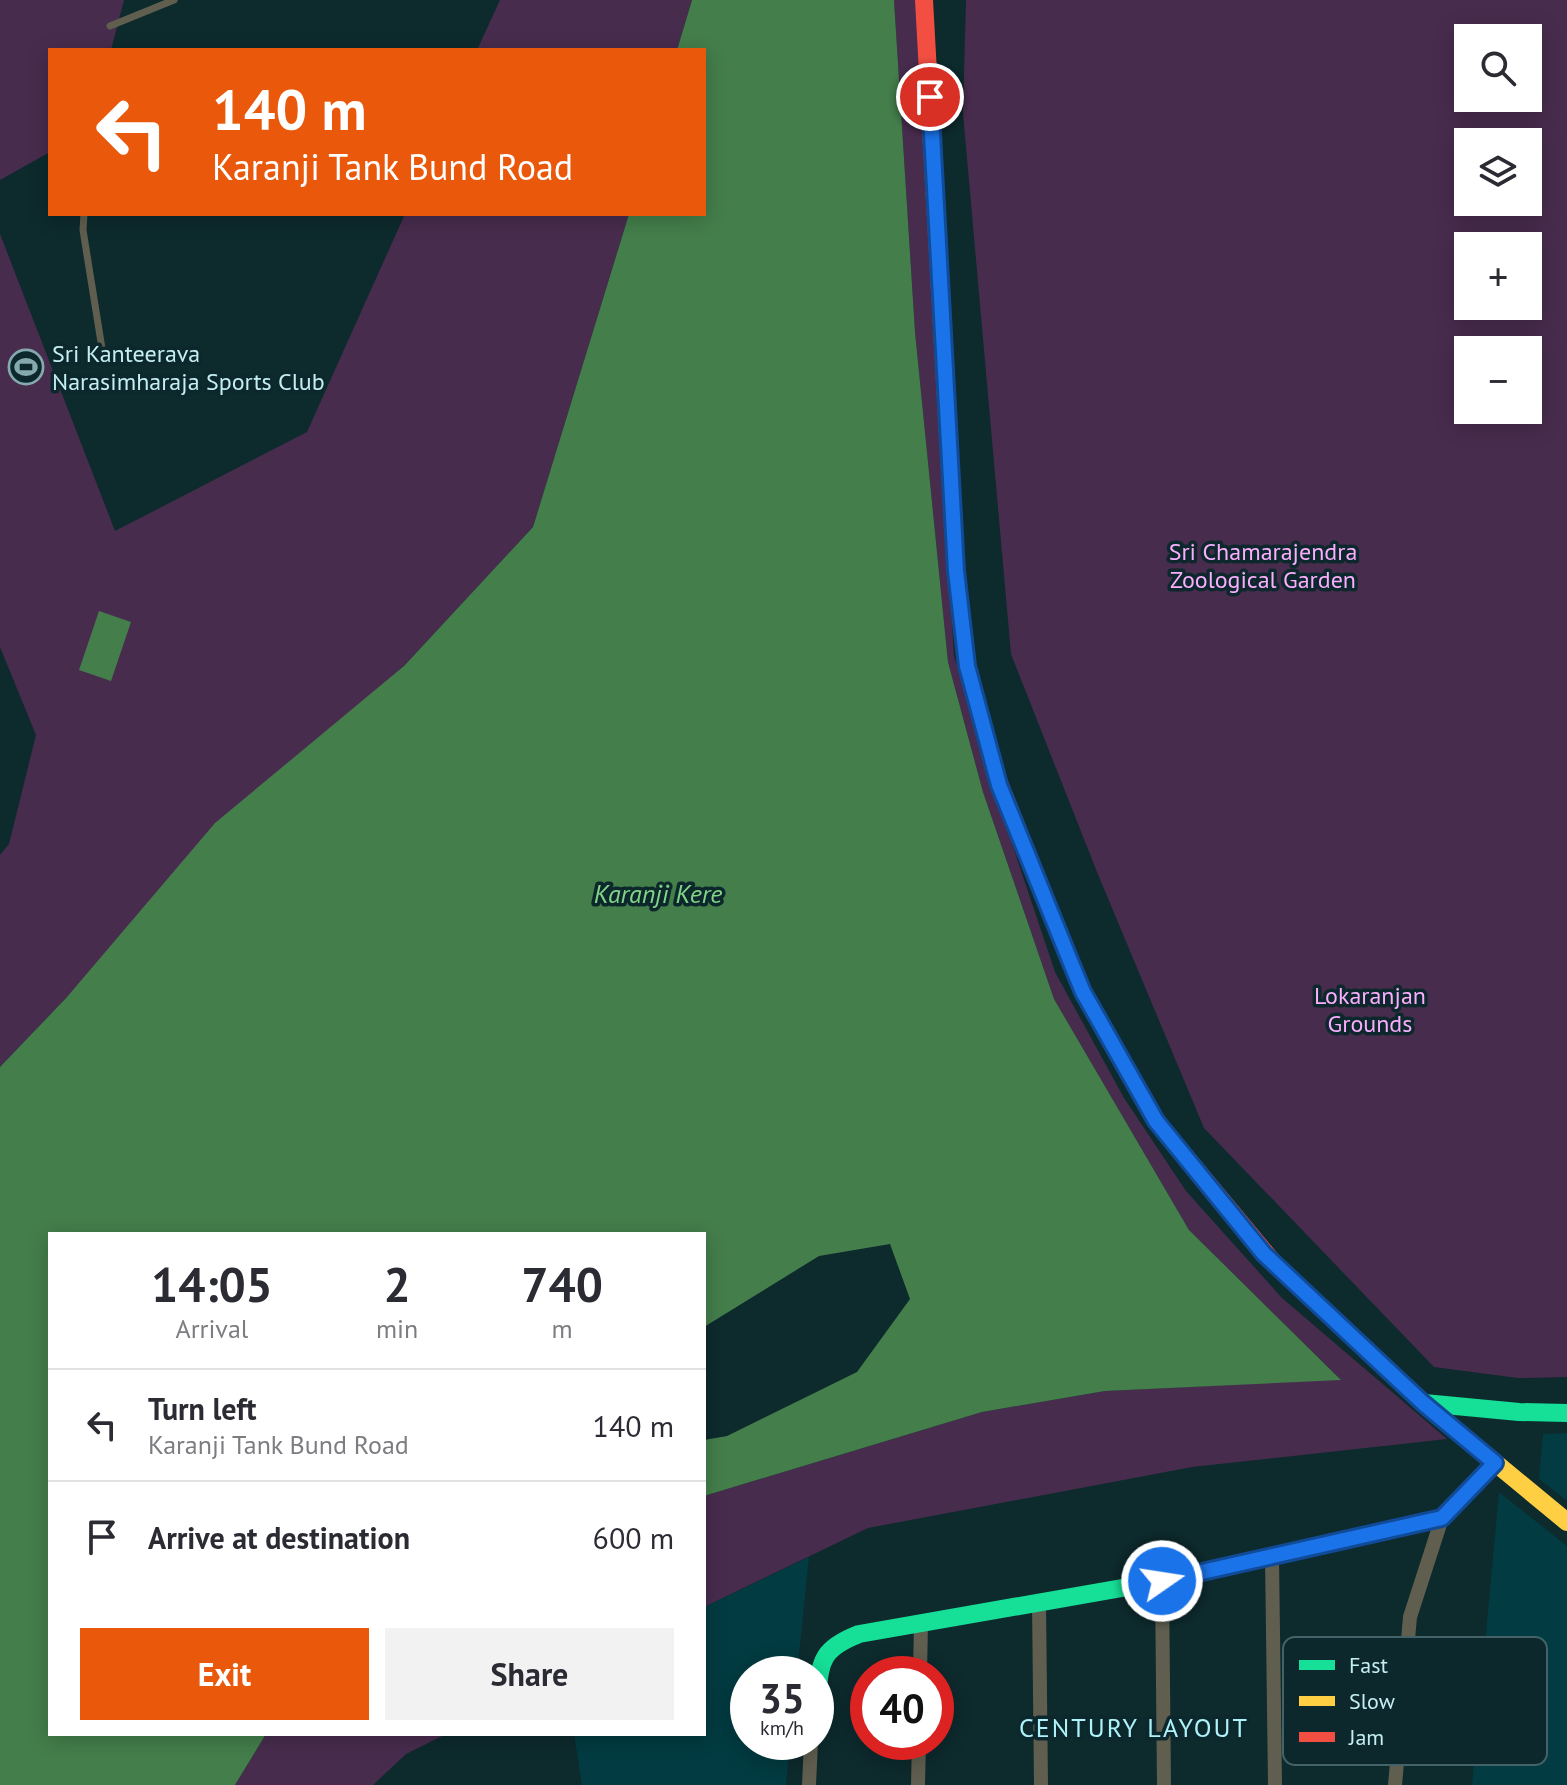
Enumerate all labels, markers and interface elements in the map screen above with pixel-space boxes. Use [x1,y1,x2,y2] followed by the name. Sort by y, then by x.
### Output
[1454,24,1542,424] map controls
[1454,24,1542,112] button: search
[896,63,964,131] pin
[212,73,367,145] text: 140 m
[908,75,952,119] icon: arrive
[80,80,184,184] icon: left
[1454,128,1542,216] button: layers
[212,143,573,190] text: Karanji Tank Bund Road
[1454,232,1542,320] button: +
[1454,336,1542,424] button: −
[52,338,325,397] place label: Sri Kanteerava Narasimharaja Sports Club
[7,348,45,386] sports icon: Sri Kanteerava Narasimharaja Sports Club
[1169,536,1357,595] park label: Sri Chamarajendra Zoological Garden
[594,877,722,910] water label: Karanji Kere
[1314,980,1426,1039] park label: Lokaranjan Grounds
[151,1253,273,1315] text: 14:05
[383,1253,411,1315] text: 2
[521,1253,603,1315] text: 740
[176,1312,248,1345] text: Arrival
[376,1312,418,1345] text: min
[552,1312,573,1345] text: m
[148,1389,256,1428] text: Turn left
[80,1403,124,1447] icon: left
[593,1406,674,1445] text: 140 m
[148,1428,409,1461] text: Karanji Tank Bund Road
[80,1515,124,1559] icon: arrive
[148,1518,410,1557] text: Arrive at destination
[593,1518,674,1557] text: 600 m
[1120,1539,1204,1623] position arrow
[80,1628,369,1720] button: Exit
[385,1628,674,1720] button: Share
[1283,1637,1547,1765] legend
[1349,1651,1389,1679] text: Fast
[850,1656,954,1760] speed limit sign: 40
[759,1672,805,1724] text: 35
[1349,1687,1395,1715] text: Slow
[1019,1711,1249,1744] district label: CENTURY LAYOUT
[760,1715,804,1741] text: km/h
[1348,1723,1384,1751] text: Jam

